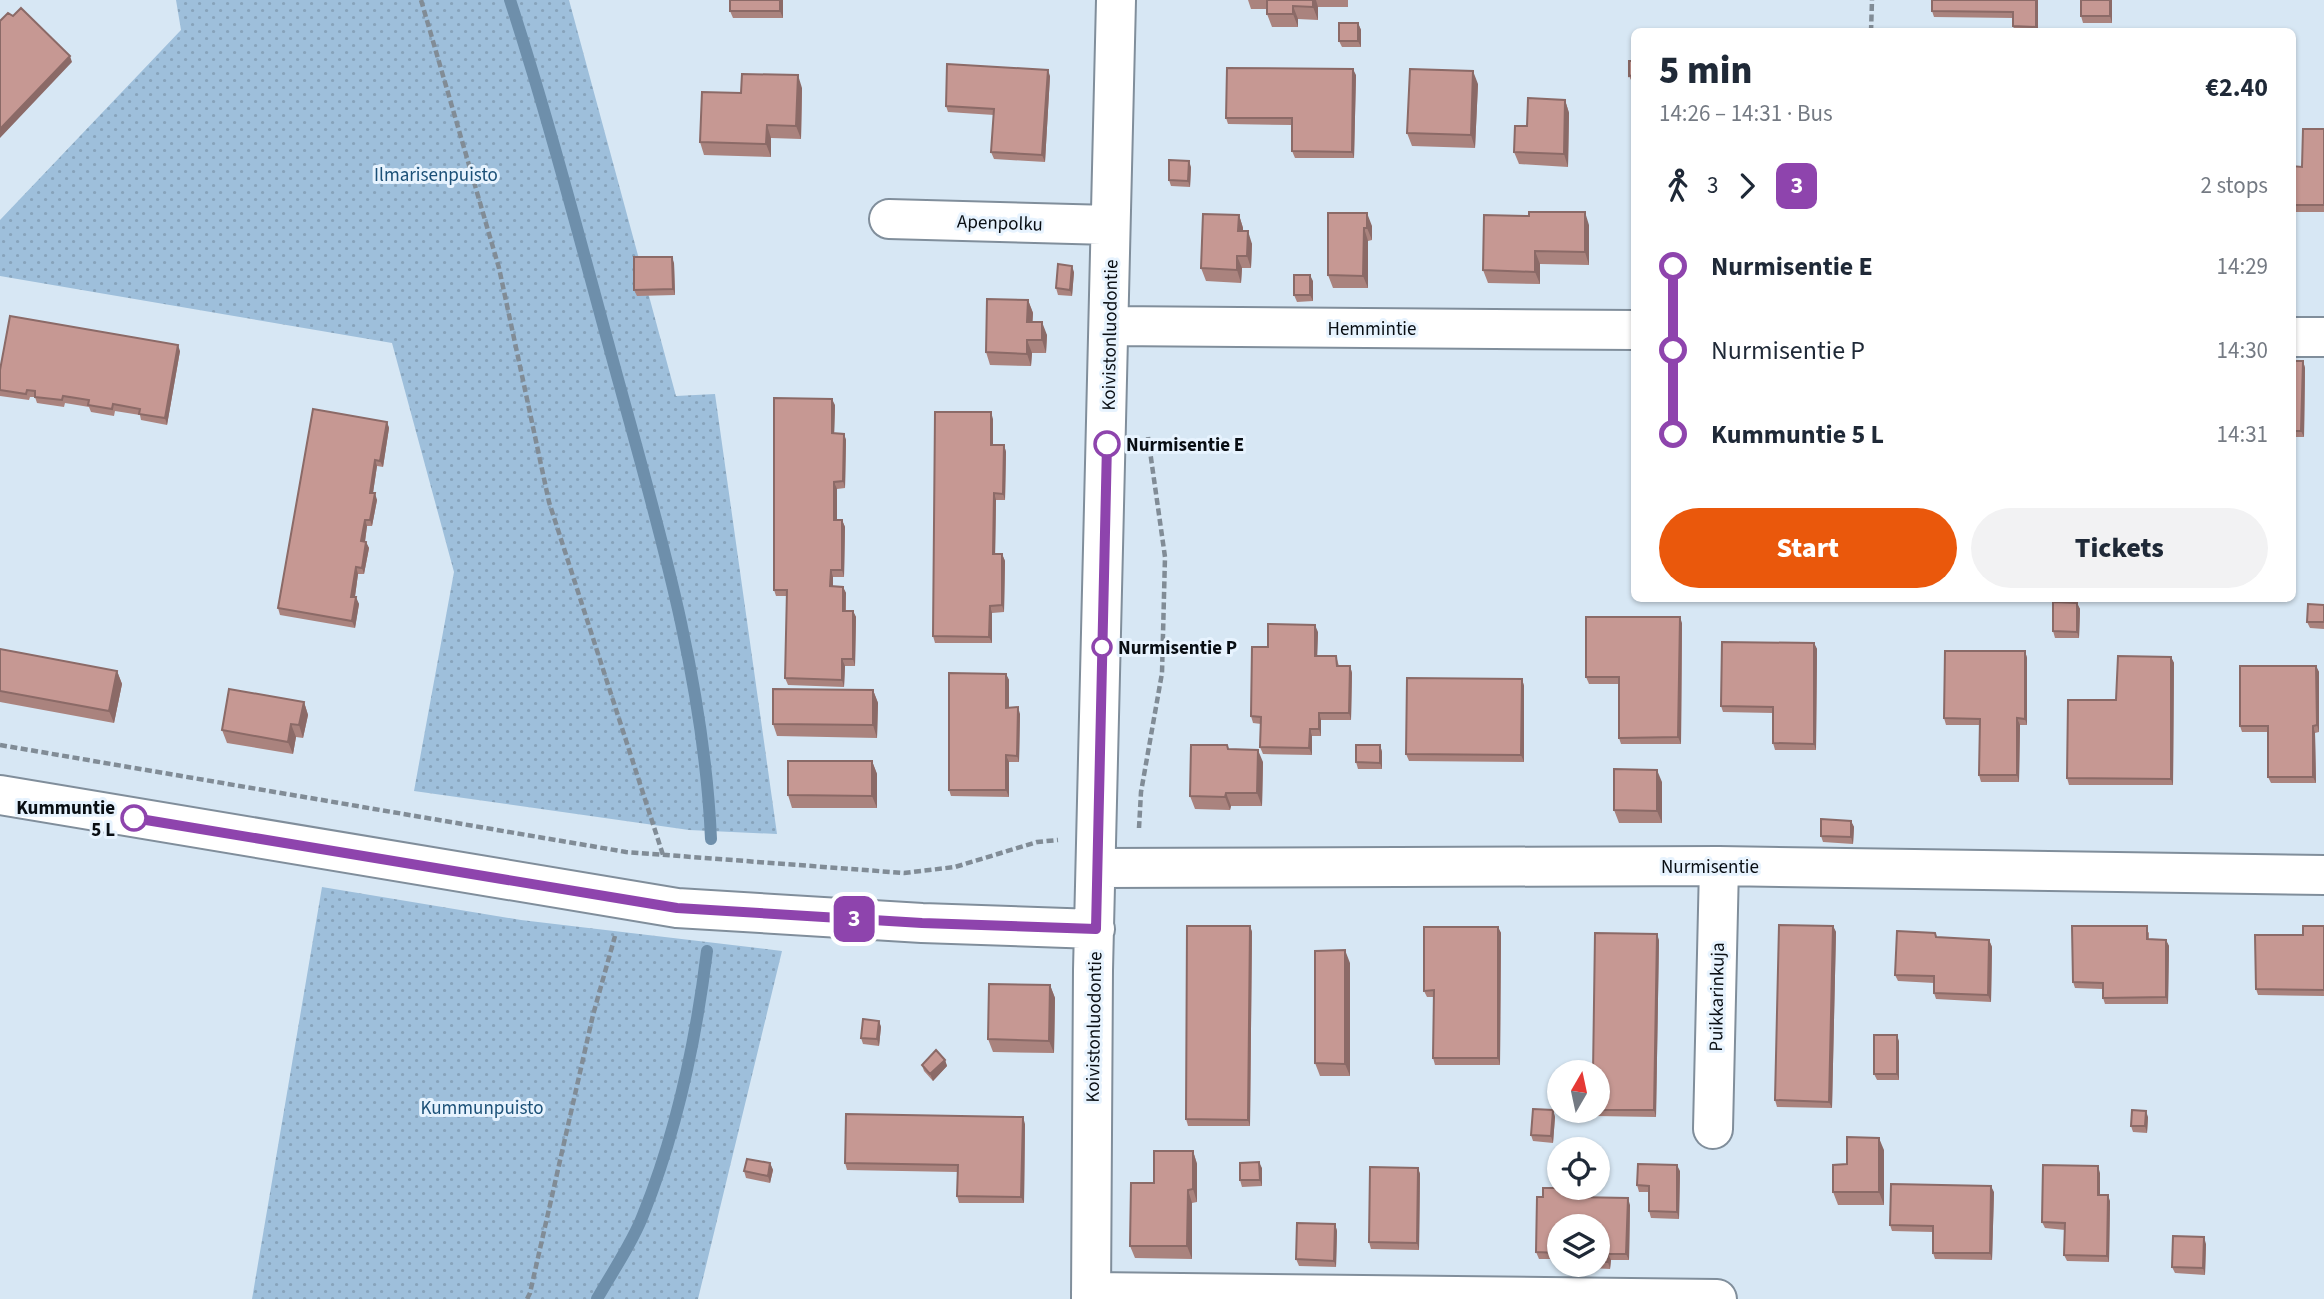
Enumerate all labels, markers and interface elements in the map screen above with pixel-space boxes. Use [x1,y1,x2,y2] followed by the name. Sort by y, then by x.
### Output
[1659,44,1752,98] text: 5 min
[2205,69,2268,106] text: €2.40
[1659,97,1833,130] text: 14:26 – 14:31 · Bus
[374,162,498,189] park label: Ilmarisenpuisto
[1659,167,1697,205] icon: walk
[1728,167,1766,205] icon: forward
[1790,168,1803,203] text: 3
[1707,169,1718,202] text: 3
[2201,169,2268,202] text: 2 stops
[957,209,1043,238] street label: Apenpolku
[1711,248,1873,285] text: Nurmisentie E
[2217,250,2268,283] text: 14:29
[1096,259,1125,411] street label: Koivistonluodontie
[1328,316,1416,343] street label: Hemmintie
[1711,332,1865,369] text: Nurmisentie P
[2217,334,2268,367] text: 14:30
[1711,416,1884,453] text: Kummuntie 5 L
[2217,418,2268,451] text: 14:31
[1094,431,1120,457] marker: Nurmisentie E
[1126,432,1244,459] place label: Nurmisentie E
[1659,508,1957,588] button: Start
[1971,508,2268,588] button: Tickets
[1118,635,1237,662] place label: Nurmisentie P
[1092,637,1112,657] marker: Nurmisentie P
[16,795,115,844] place label: Kummuntie 5 L
[121,805,147,831] marker: Kummuntie 5 L
[1661,854,1759,881] street label: Nurmisentie
[831,896,877,942] line badge: 3
[848,901,860,936] text: 3
[1703,942,1732,1052] street label: Puikkarinkuja
[1080,951,1109,1103] street label: Koivistonluodontie
[1547,1060,1610,1124] north arrow
[1547,1060,1610,1277] map controls
[421,1095,543,1122] park label: Kummunpuisto
[1547,1137,1610,1200] button: locate
[1547,1214,1610,1277] button: layers

